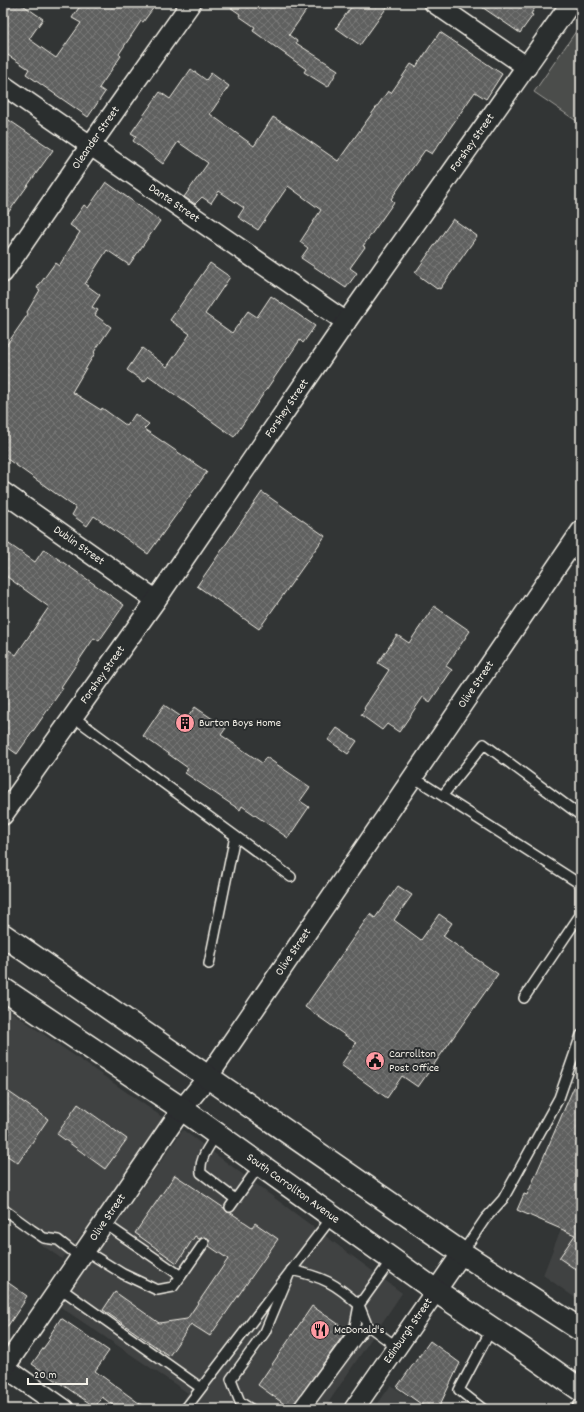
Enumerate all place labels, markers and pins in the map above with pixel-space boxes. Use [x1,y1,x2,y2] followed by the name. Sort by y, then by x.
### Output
[174,712,196,734] building icon: Burton Boys Home
[199,715,281,732] place label: Burton Boys Home
[389,1046,439,1077] place label: Carrollton Post Office
[364,1050,386,1072] public building icon: Carrollton Post Office
[309,1319,331,1341] restaurant icon: McDonald's
[334,1322,384,1339] place label: McDonald's

